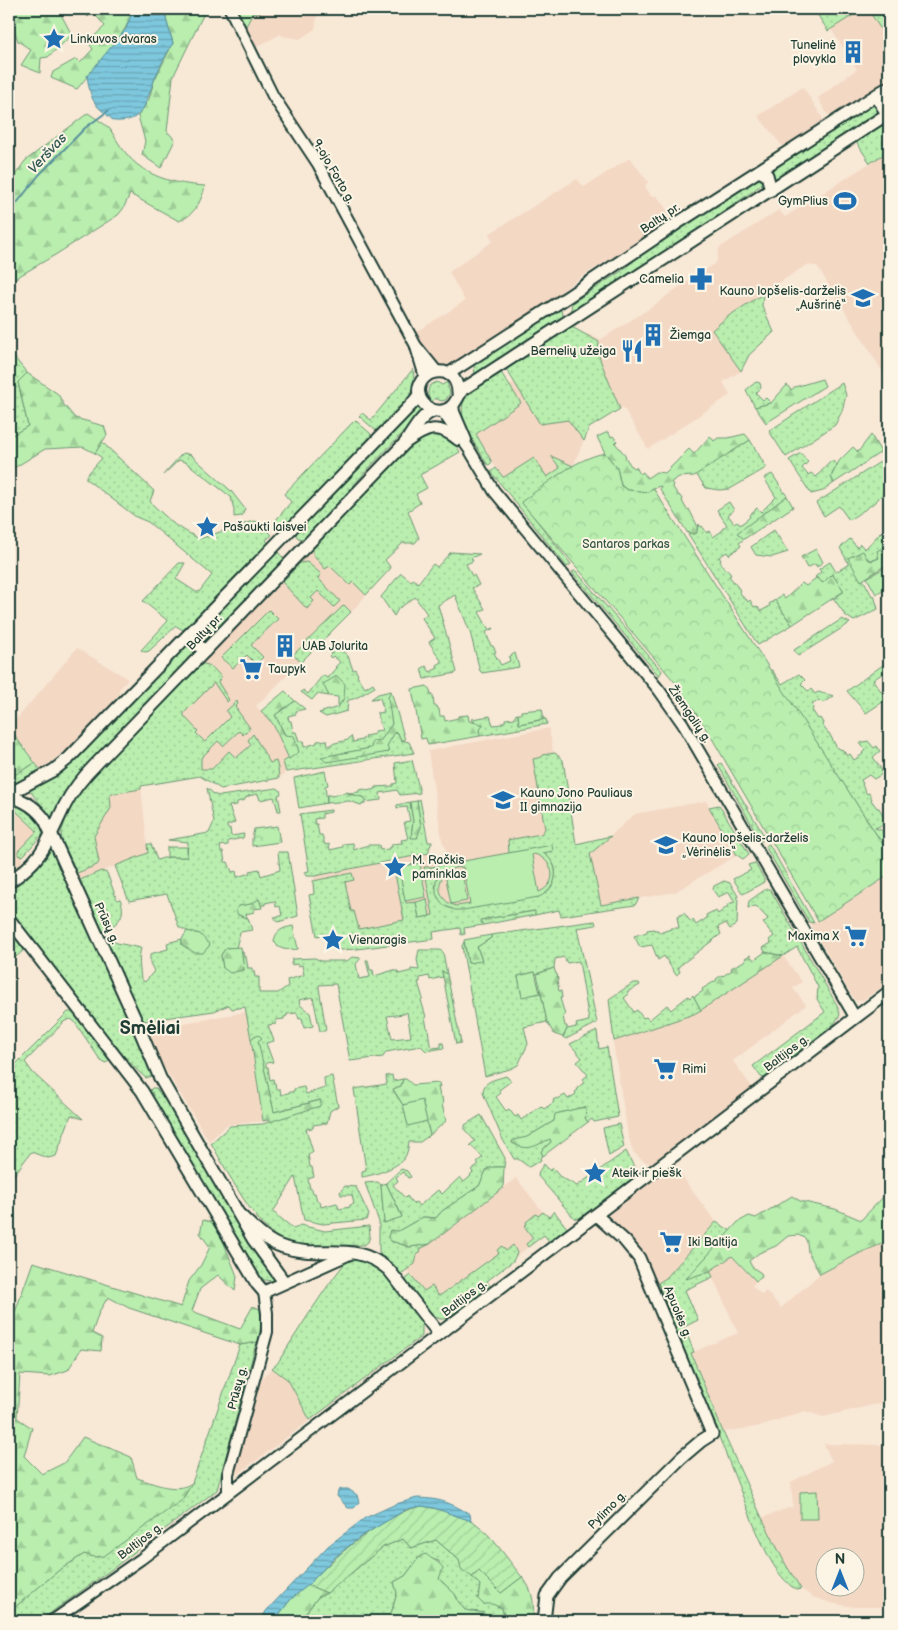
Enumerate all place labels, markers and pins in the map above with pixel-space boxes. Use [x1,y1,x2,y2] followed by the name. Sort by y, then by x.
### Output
[41,26,67,52] place icon: Linkuvos dvaras
[70,32,157,47] place label: Linkuvos dvaras
[790,38,837,67] place label: Tunelinė plovykla
[840,39,866,65] building icon: Tunelinė plovykla
[832,188,858,214] sports icon: GymPlius
[778,194,828,209] place label: GymPlius
[688,266,714,292] pharmacy icon: Camelia
[639,272,684,287] place label: Camelia
[720,284,846,313] place label: Kauno lopšelis-darželis „Aušrinė“
[850,285,876,311] school or university icon: Kauno lopšelis-darželis „Aušrinė“
[640,322,666,348] building icon: Žiemga
[669,327,711,343] place label: Žiemga
[619,338,645,364] restaurant icon: Bernelių užeiga
[531,344,616,359] place label: Bernelių užeiga
[194,514,220,540] place icon: Pašaukti laisvei
[223,520,307,535] place label: Pašaukti laisvei
[272,633,298,659] building icon: UAB Jolurita
[302,639,368,654] place label: UAB Jolurita
[238,656,264,682] supermarket icon: Taupyk
[268,662,306,677] place label: Taupyk
[520,786,632,815] place label: Kauno Jono Pauliaus II gimnazija
[490,787,516,813] school or university icon: Kauno Jono Pauliaus II gimnazija
[682,831,808,860] place label: Kauno lopšelis-darželis „Vėrinėlis“
[653,832,679,858] school or university icon: Kauno lopšelis-darželis „Vėrinėlis“
[412,853,467,882] place label: M. Račkis paminklas
[382,854,408,880] place icon: M. Račkis paminklas
[843,923,869,949] supermarket icon: Maxima X
[320,927,346,953] place icon: Vienaragis
[787,929,839,944] place label: Maxima X
[349,933,407,948] place label: Vienaragis
[652,1056,678,1082] supermarket icon: Rimi
[682,1062,706,1077] place label: Rimi
[582,1160,608,1186] place icon: Ateik ir piešk
[612,1166,682,1181] place label: Ateik ir piešk
[658,1229,684,1255] supermarket icon: Iki Baltija
[688,1235,738,1250] place label: Iki Baltija

